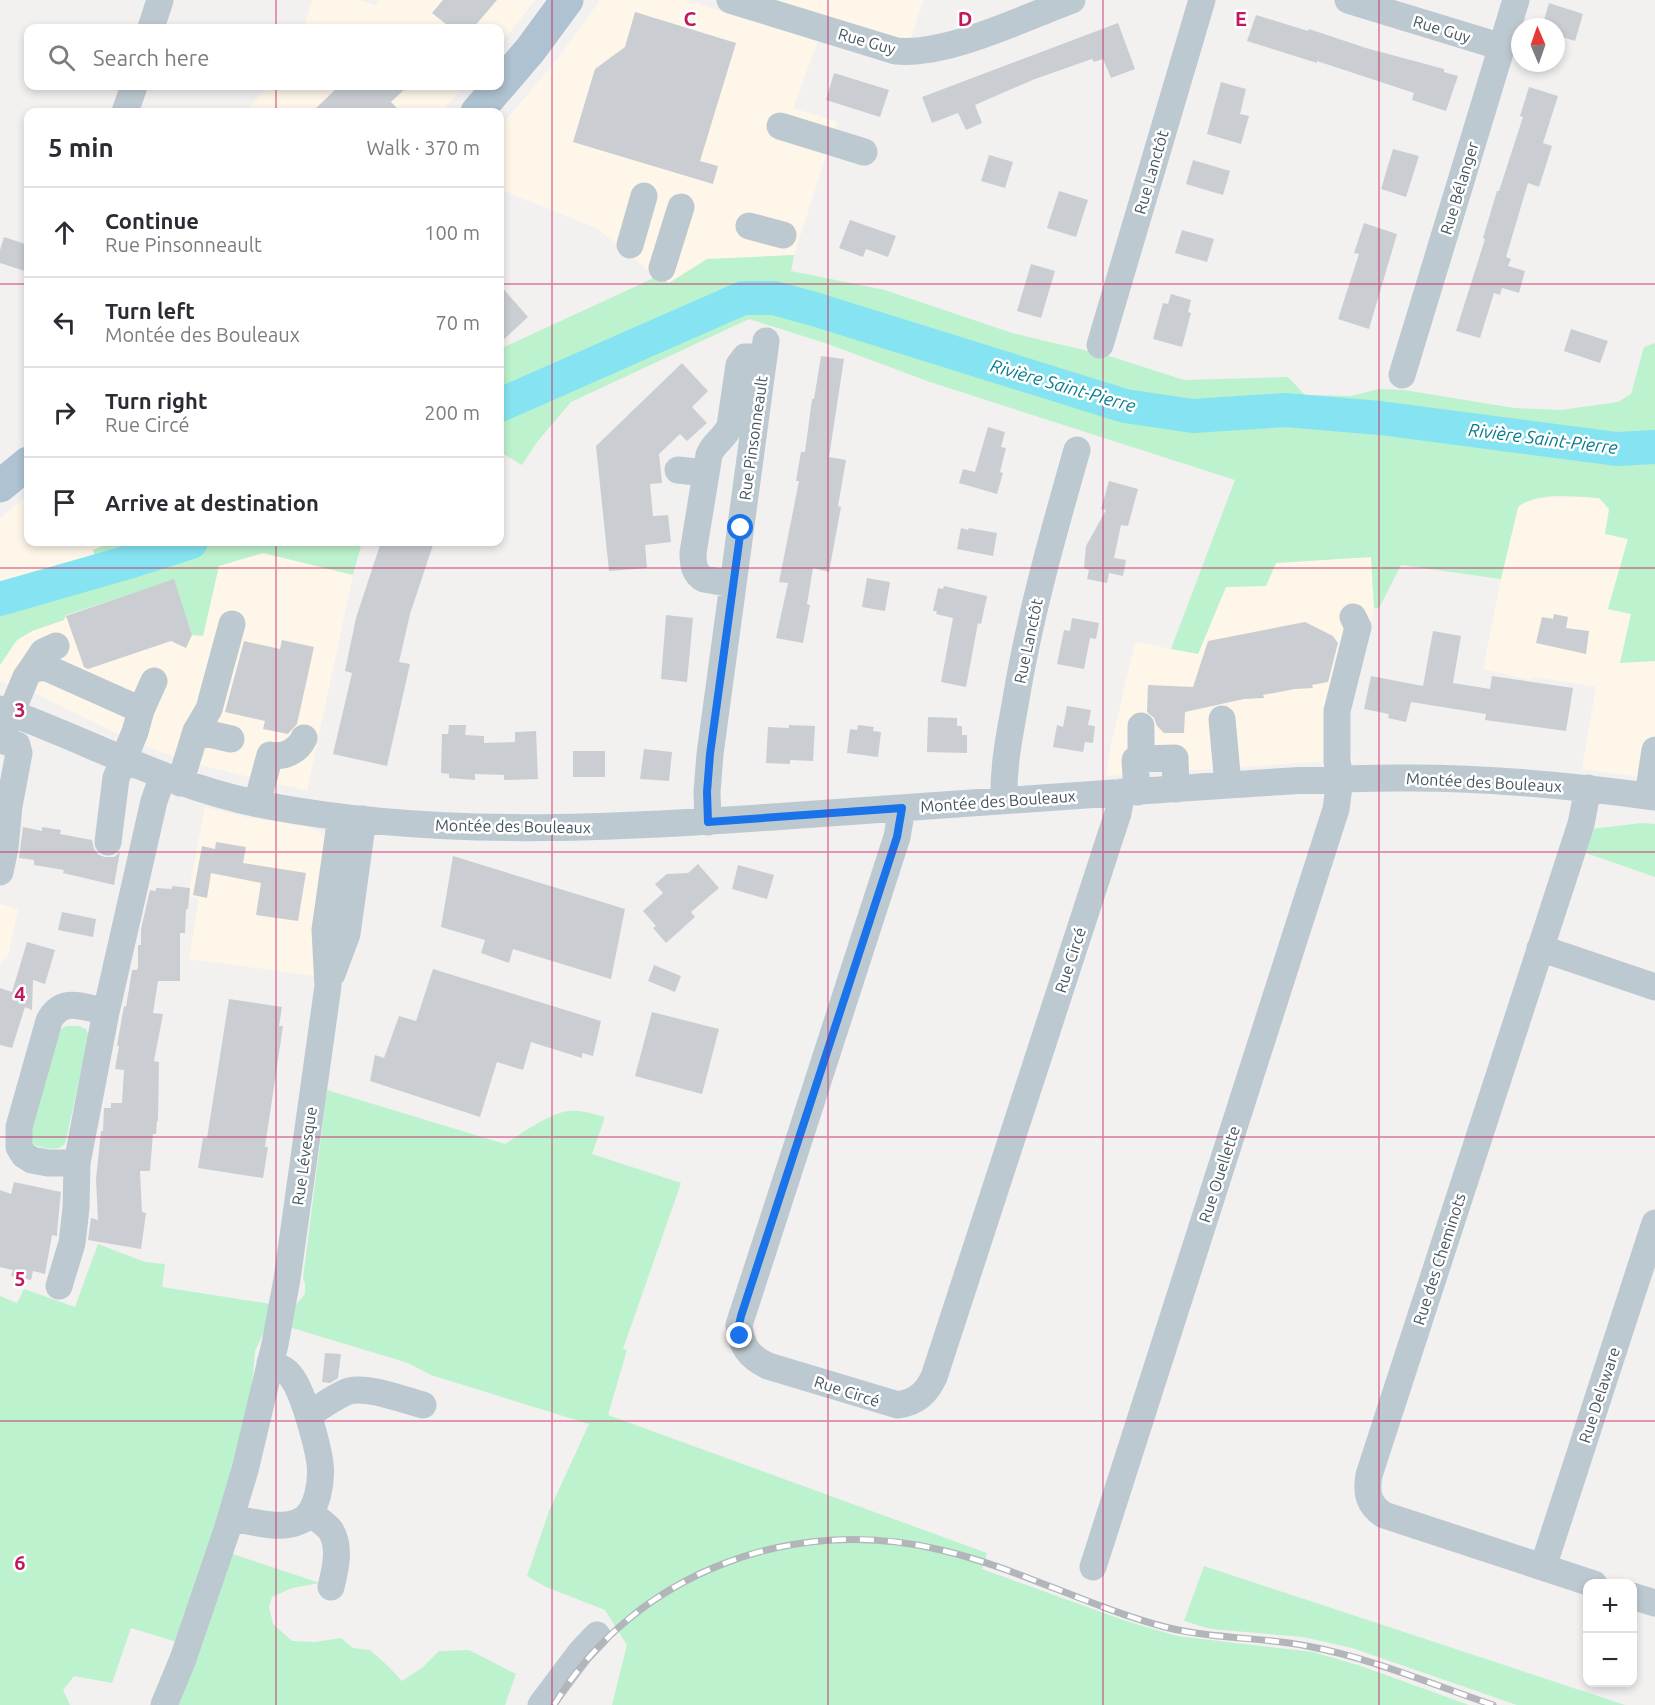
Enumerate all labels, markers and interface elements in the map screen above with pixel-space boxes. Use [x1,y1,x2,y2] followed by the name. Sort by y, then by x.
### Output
[684,7,697,30] text: C
[958,7,972,30] text: D
[1235,7,1247,30] text: E
[1411,12,1473,46] street label: Rue Guy
[1511,18,1565,72] north arrow
[24,24,504,90] search box
[836,24,898,58] street label: Rue Guy
[45,41,78,74] icon: search
[93,45,209,70] text: Search here
[1130,127,1172,216] street label: Rue Lanctôt
[48,133,114,162] text: 5 min
[367,136,480,159] text: Walk · 370 m
[1436,139,1482,237] street label: Rue Bélanger
[105,208,199,233] text: Continue
[48,216,81,249] icon: ahead
[424,221,480,244] text: 100 m
[105,233,262,256] text: Rue Pinsonneault
[105,298,195,323] text: Turn left
[48,306,81,339] icon: left
[436,311,480,334] text: 70 m
[105,323,300,346] text: Montée des Bouleaux
[988,355,1138,415] water label: Rivière Saint-Pierre
[735,374,771,501] street label: Rue Pinsonneault
[105,388,207,413] text: Turn right
[48,396,81,429] icon: right
[424,401,480,424] text: 200 m
[105,413,189,436] text: Rue Circé
[1467,419,1619,457] water label: Rivière Saint-Pierre
[48,486,81,519] icon: arrive
[105,490,319,515] text: Arrive at destination
[727,514,753,540] route start
[1010,596,1046,685] street label: Rue Lanctôt
[14,698,26,721] text: 3
[1406,769,1562,795] street label: Montée des Bouleaux
[920,787,1076,815] street label: Montée des Bouleaux
[435,816,591,836] street label: Montée des Bouleaux
[1051,925,1089,995] street label: Rue Circé
[14,982,26,1005] text: 4
[288,1105,320,1207] street label: Rue Lévesque
[1195,1123,1243,1225] street label: Rue Ouellette
[1409,1191,1469,1327] street label: Rue des Cheminots
[14,1267,26,1290] text: 5
[726,1322,752,1348] route end
[1575,1345,1623,1445] street label: Rue Delaware
[812,1372,882,1410] street label: Rue Circé
[14,1551,26,1574] text: 6
[1583,1579,1637,1687] map controls
[1583,1579,1637,1633] button: +
[1583,1633,1637,1687] button: −

